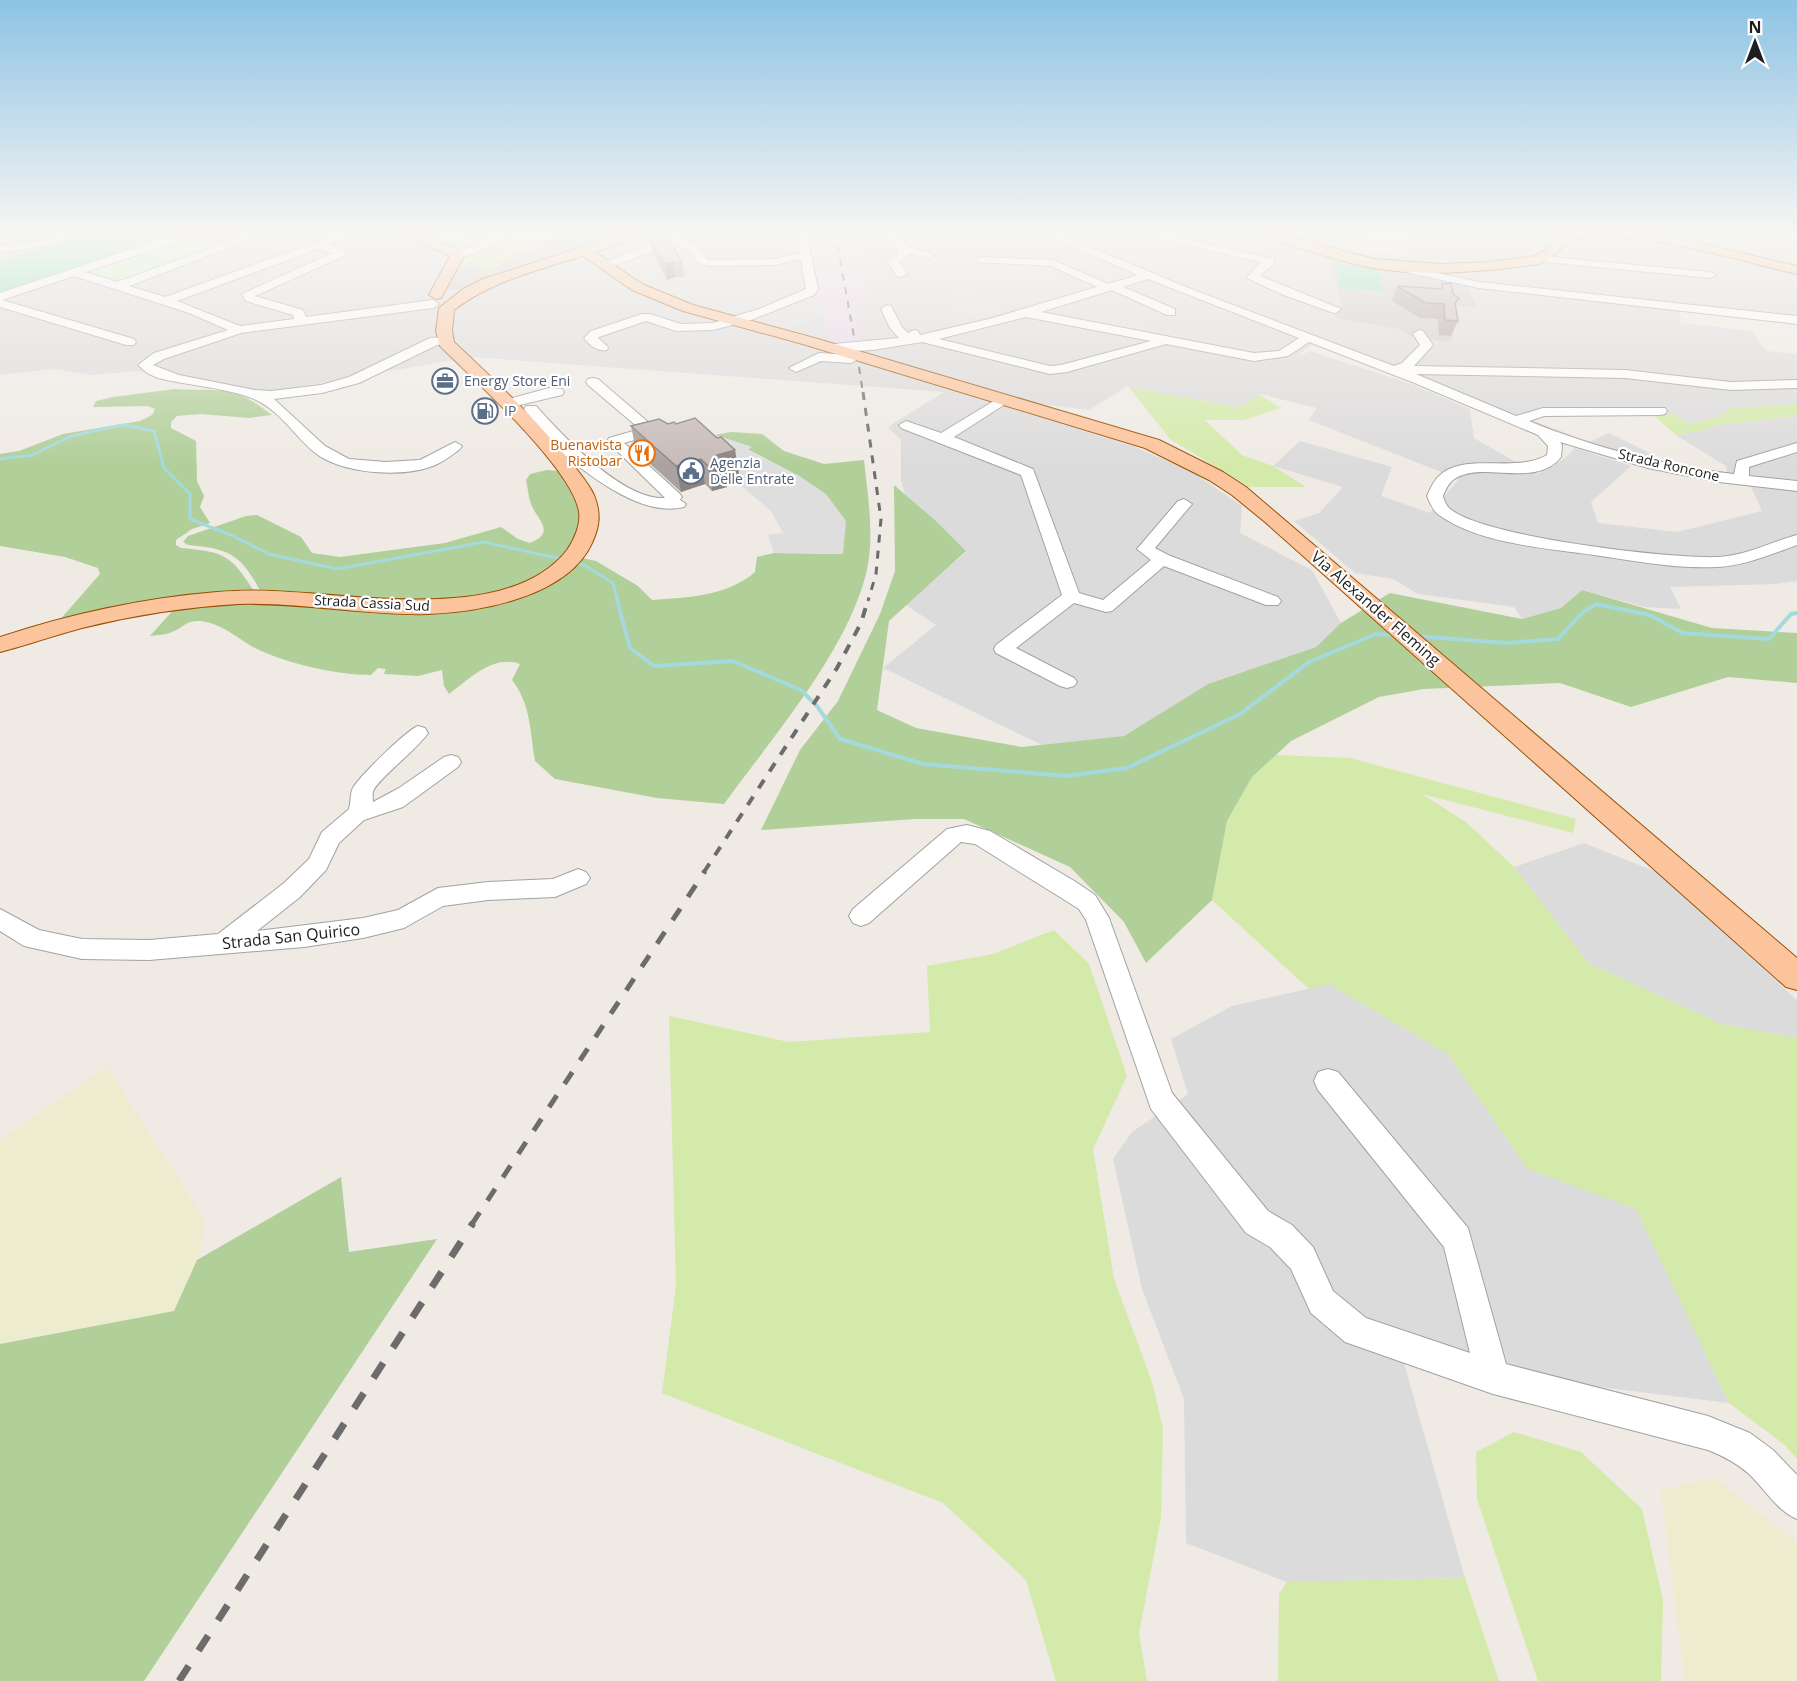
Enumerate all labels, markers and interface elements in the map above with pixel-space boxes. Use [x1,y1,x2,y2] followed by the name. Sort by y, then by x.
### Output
[1725,12,1785,72] north arrow
[1748,16,1762,38] text: N
[430,366,460,396] office icon: Energy Store Eni
[464,371,570,390] place label: Energy Store Eni
[470,396,500,426] fuel station icon: IP
[504,401,516,420] place label: IP
[550,435,622,470] place label: Buenavista Ristobar
[627,438,657,468] restaurant icon: Buenavista Ristobar
[1617,444,1722,485] street label: Strada Roncone
[710,453,794,488] place label: Agenzia Delle Entrate
[676,456,706,486] public building icon: Agenzia Delle Entrate
[1307,546,1446,671] street label: Via Alexander Fleming
[314,590,430,615] street label: Strada Cassia Sud
[221,918,361,954] street label: Strada San Quirico

